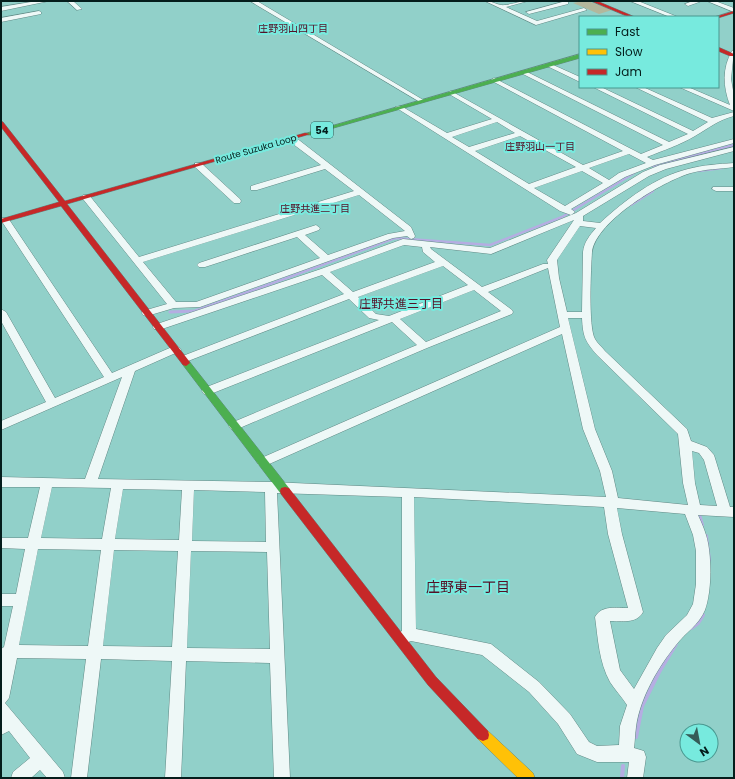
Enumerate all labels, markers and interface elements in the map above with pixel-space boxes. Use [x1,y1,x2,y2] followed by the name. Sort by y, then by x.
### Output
[579,16,719,88] legend
[258,21,328,36] district label: 庄野羽山四丁目
[615,23,640,40] text: Fast
[615,43,643,60] text: Slow
[615,63,642,80] text: Jam
[311,122,333,138] road number: 54
[214,132,298,166] street label: Route Suzuka Loop
[505,139,575,154] district label: 庄野羽山一丁目
[280,201,350,216] district label: 庄野共進二丁目
[359,295,443,312] district label: 庄野共進三丁目
[426,577,510,597] district label: 庄野東一丁目
[679,723,719,763] north arrow
[697,743,712,760] text: N

